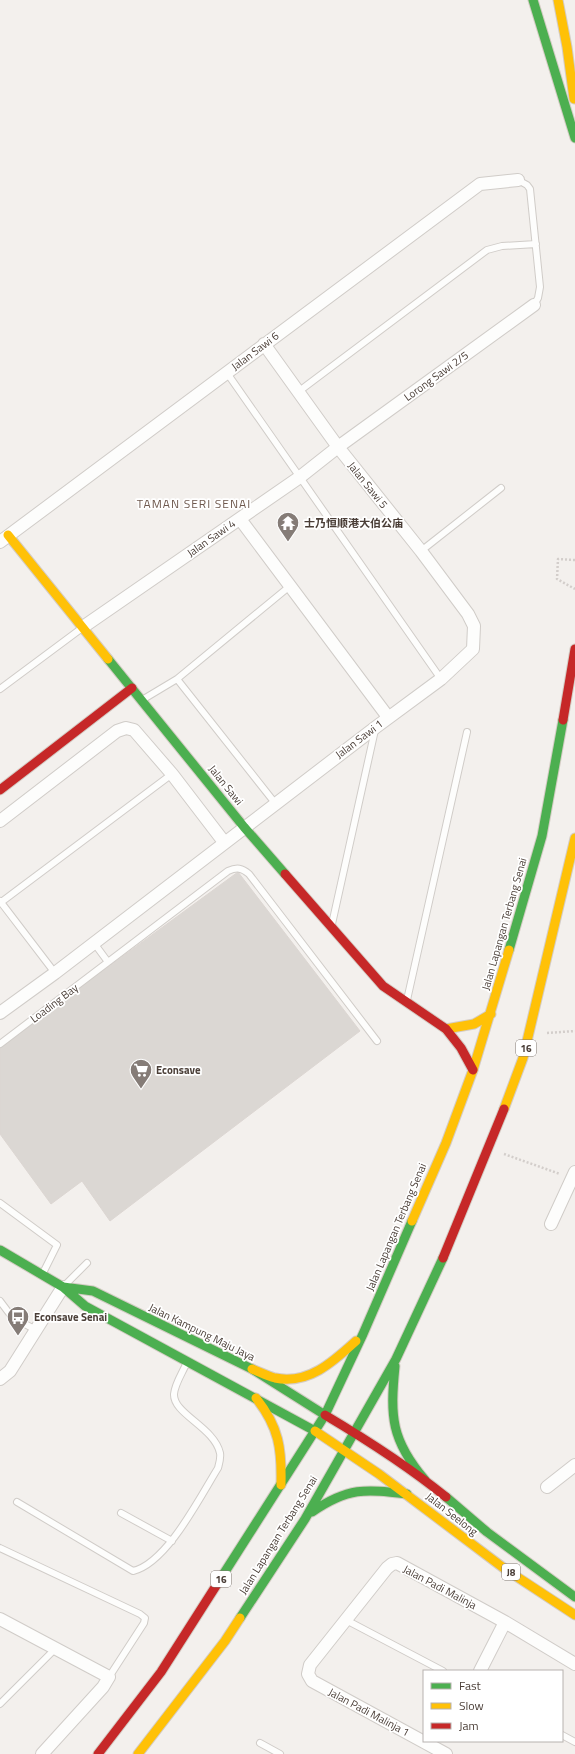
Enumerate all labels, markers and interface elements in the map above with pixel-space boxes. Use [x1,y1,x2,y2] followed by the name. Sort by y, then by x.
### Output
[228,328,282,374] street label: Jalan Sawi 6
[401,347,471,405] street label: Lorong Sawi 2/5
[344,458,392,512] street label: Jalan Sawi 5
[137,494,251,513] district label: TAMAN SERI SENAI
[275,510,301,543] temple icon: 士乃恒顺港大伯公庙
[184,515,238,561] street label: Jalan Sawi 4
[304,515,403,531] place label: 士乃恒顺港大伯公庙
[332,716,386,762] street label: Jalan Sawi 1
[205,762,247,808] street label: Jalan Sawi
[477,856,531,992] street label: Jalan Lapangan Terbang Senai
[27,979,82,1026] street label: Loading Bay
[516,1040,536,1056] road number: 16
[128,1057,154,1090] supermarket icon: Econsave
[156,1062,201,1078] place label: Econsave
[362,1161,430,1293] street label: Jalan Lapangan Terbang Senai
[146,1299,258,1365] street label: Jalan Kampung Maju Jaya
[5,1304,31,1337] bus stop icon: Econsave Senai
[34,1309,107,1325] place label: Econsave Senai
[235,1473,321,1597] street label: Jalan Lapangan Terbang Senai
[423,1489,482,1540] street label: Jalan Seelong
[400,1561,480,1613] street label: Jalan Padi Malinja
[502,1564,520,1580] road number: J8
[211,1571,231,1587] road number: 16
[423,1670,563,1742] legend
[459,1676,482,1695] text: Fast
[326,1684,412,1740] street label: Jalan Padi Malinja 1
[459,1696,484,1715] text: Slow
[459,1716,479,1735] text: Jam

